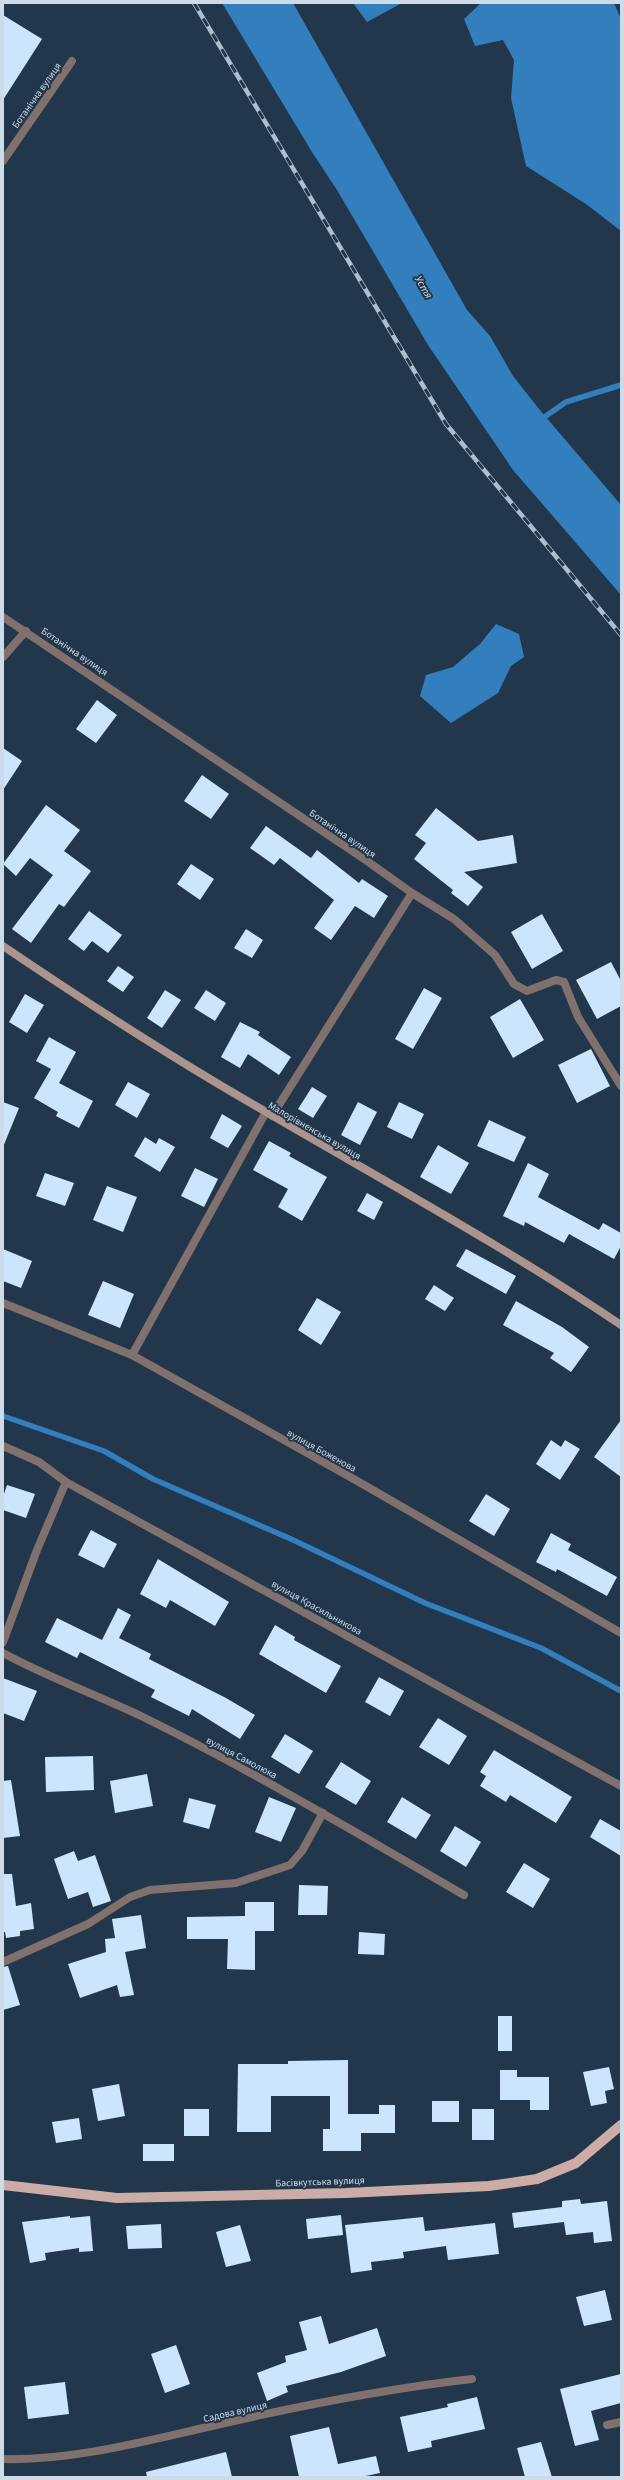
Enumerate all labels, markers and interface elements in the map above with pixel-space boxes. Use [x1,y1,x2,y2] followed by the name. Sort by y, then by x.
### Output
[9,60,65,131] street label: Ботанічна вулиця
[411,273,436,301] water label: Устя
[38,624,111,679] street label: Ботанічна вулиця
[306,806,379,861] street label: Ботанічна вулиця
[266,1099,363,1163] street label: Малорівненська вулиця
[284,1426,359,1476] street label: вулиця Боженова
[269,1577,364,1639] street label: вулиця Красильникова
[204,1733,279,1782] street label: вулиця Самолюка
[275,2173,365,2191] street label: Басівкутська вулиця
[202,2398,268,2426] street label: Садова вулиця

